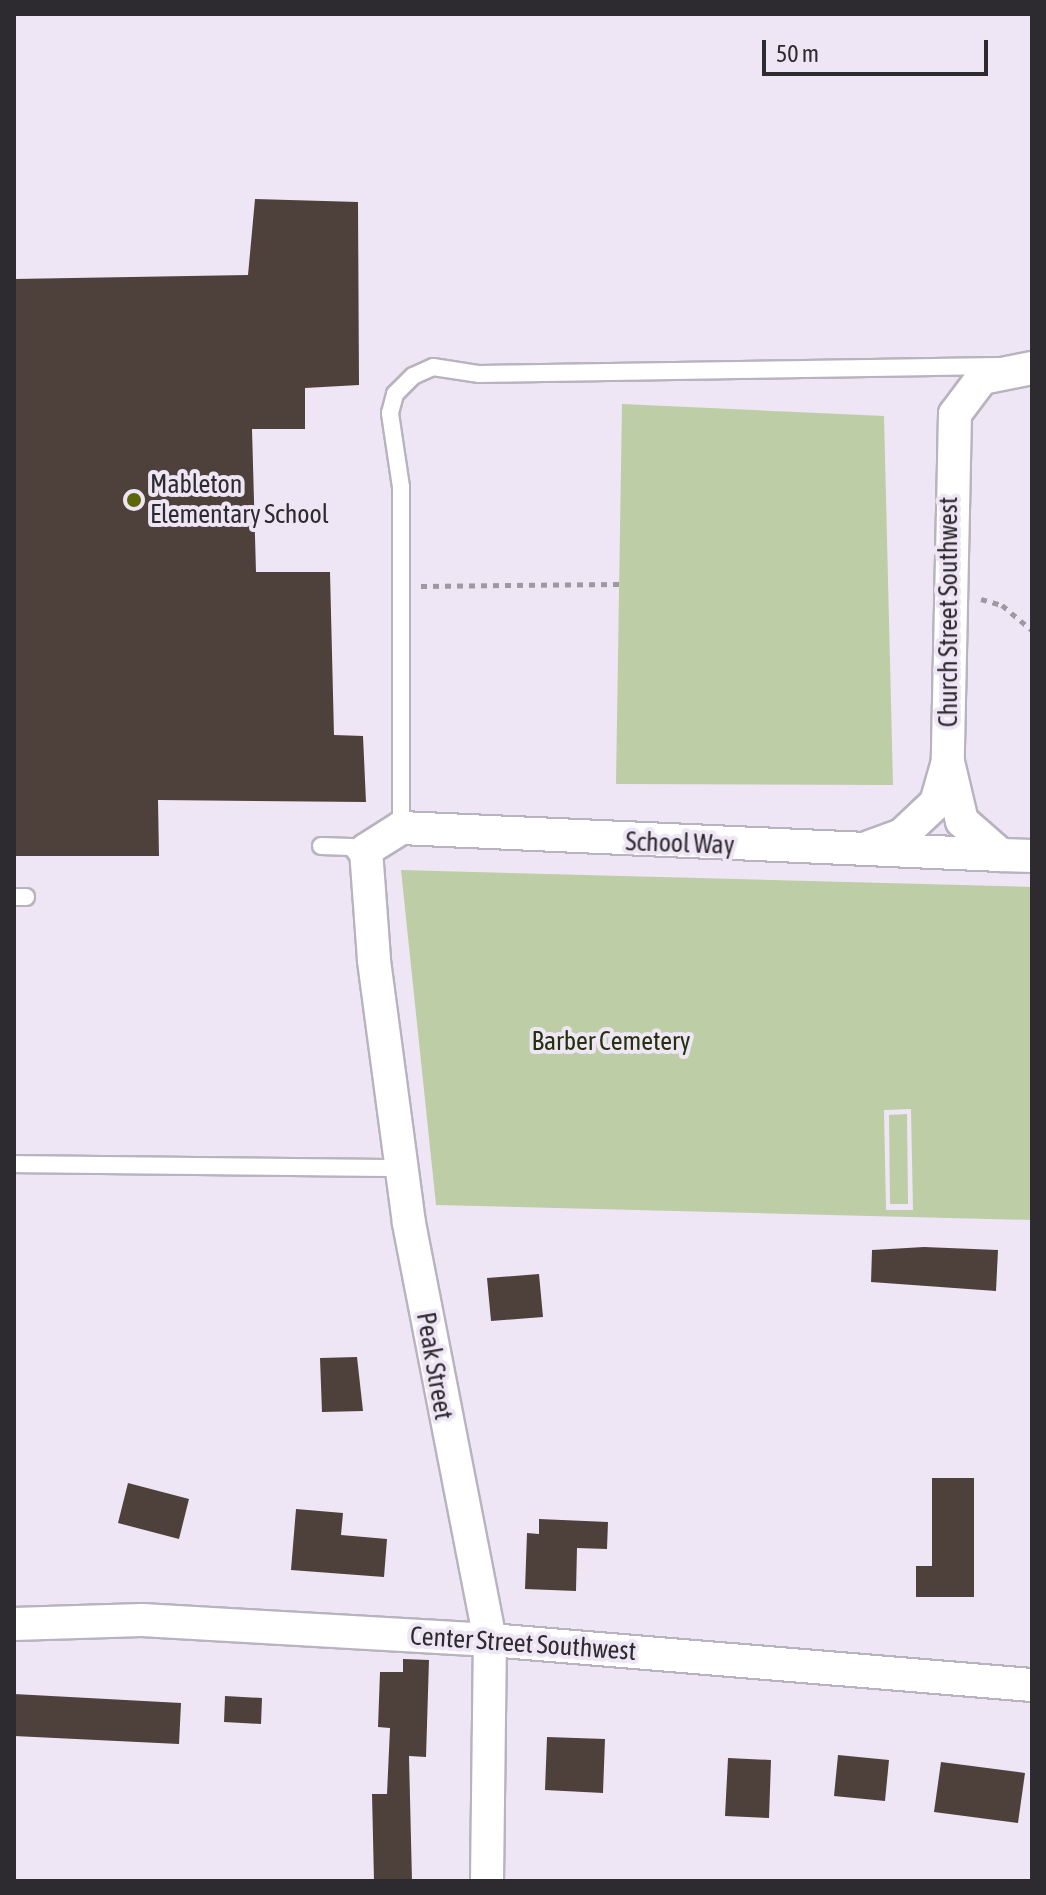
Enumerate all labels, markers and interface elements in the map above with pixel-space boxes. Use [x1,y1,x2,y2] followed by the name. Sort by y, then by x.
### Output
[766,24,992,74] scale bar
[776,40,819,67] text: 50 m
[150,469,329,530] place label: Mableton Elementary School
[125,491,143,509] marker: Mableton Elementary School
[933,497,965,727] street label: Church Street Southwest
[625,827,735,861] street label: School Way
[532,1026,690,1058] park label: Barber Cemetery
[409,1310,459,1422] street label: Peak Street
[409,1621,637,1667] street label: Center Street Southwest

